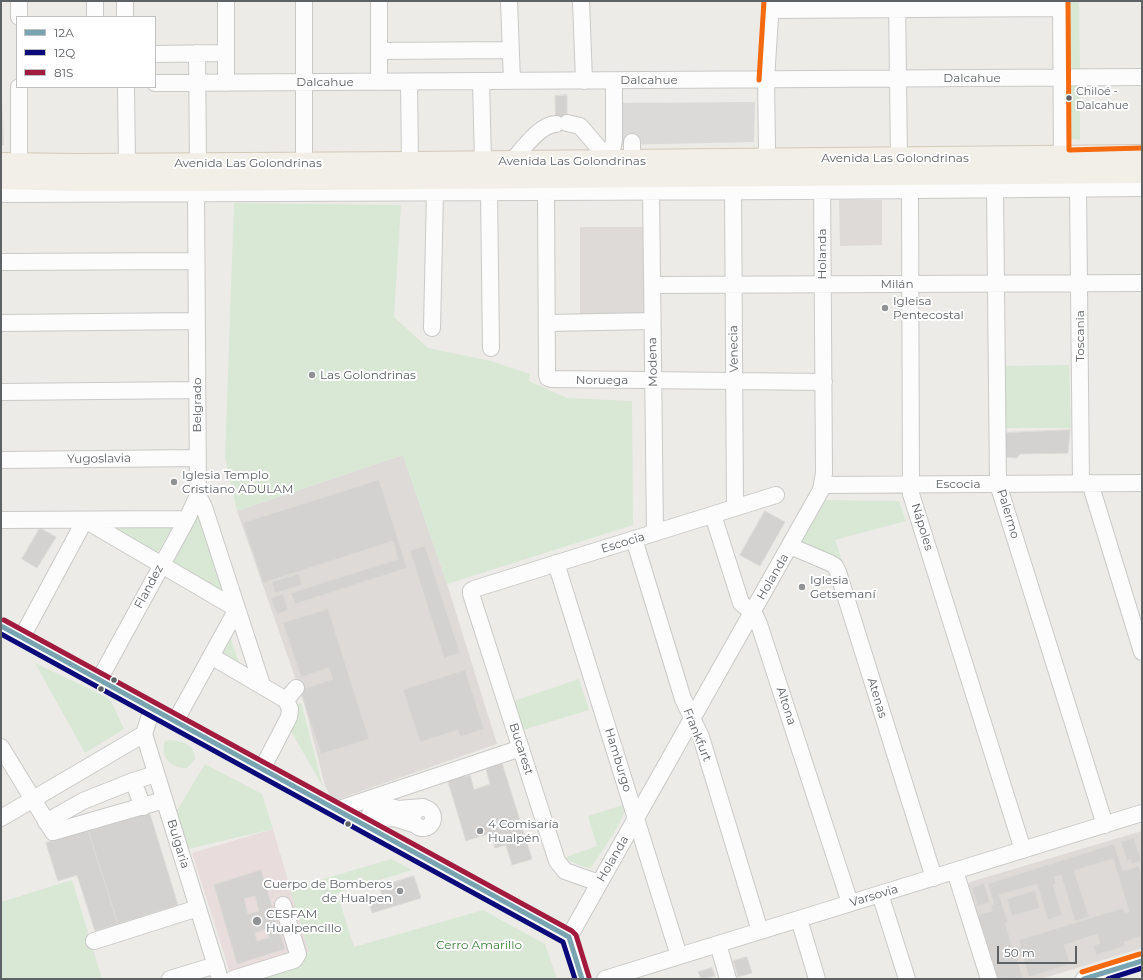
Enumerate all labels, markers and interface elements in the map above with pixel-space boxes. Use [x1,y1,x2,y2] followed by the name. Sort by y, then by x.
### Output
[16,16,156,88] legend
[54,25,74,40] text: 12A
[54,45,75,60] text: 12Q
[54,65,73,80] text: 81S
[943,71,1001,85] street label: Dalcahue
[620,73,678,87] street label: Dalcahue
[296,75,354,89] street label: Dalcahue
[1076,85,1129,111] place label: Chiloé - Dalcahue
[1064,93,1074,103] marker: Chiloé - Dalcahue
[821,151,969,165] street label: Avenida Las Golondrinas
[498,154,646,168] street label: Avenida Las Golondrinas
[174,156,322,170] street label: Avenida Las Golondrinas
[815,229,829,279] street label: Holanda
[880,277,914,291] street label: Milán
[893,294,964,322] place label: Igleisa Pentecostal
[880,303,890,313] marker: Igleisa Pentecostal
[1073,310,1087,362] street label: Toscania
[726,325,742,373] street label: Venecia
[645,337,661,387] street label: Modena
[320,368,416,382] place label: Las Golondrinas
[307,370,317,380] marker: Las Golondrinas
[576,373,628,387] street label: Noruega
[190,378,204,432] street label: Belgrado
[67,451,131,467] street label: Yugoslavia
[182,468,293,496] place label: Iglesia Templo Cristiano ADULAM
[169,477,179,487] marker: Iglesia Templo Cristiano ADULAM
[936,477,980,491] street label: Escocia
[994,488,1022,540] street label: Palermo
[908,502,936,552] street label: Nápoles
[599,530,647,556] street label: Escocia
[754,551,792,603] street label: Holanda
[131,563,167,611] street label: Flandez
[810,573,876,601] place label: Iglesia Getsemaní
[797,582,807,592] marker: Iglesia Getsemaní
[109,675,119,685] unlabelled marker
[864,676,890,720] street label: Atenas
[96,684,106,694] unlabelled marker
[773,685,799,727] street label: Altona
[680,706,714,764] street label: Frankfurt
[506,721,536,777] street label: Bucarest
[601,726,635,794] street label: Hamburgo
[488,817,559,845] place label: 4 Comisaría Hualpén
[164,818,192,870] street label: Bulgaria
[343,819,353,829] unlabelled marker
[475,826,485,836] marker: 4 Comisaría Hualpén
[594,833,632,885] street label: Holanda
[264,877,392,905] place label: Cuerpo de Bomberos de Hualpen
[848,882,900,910] street label: Varsovia
[395,886,405,896] marker: Cuerpo de Bomberos de Hualpen
[266,907,341,935] place label: CESFAM Hualpencillo
[251,915,263,927] marker: CESFAM Hualpencillo
[436,938,522,952] park label: Cerro Amarillo
[999,938,1079,964] scale bar
[1004,945,1035,960] text: 50 m

